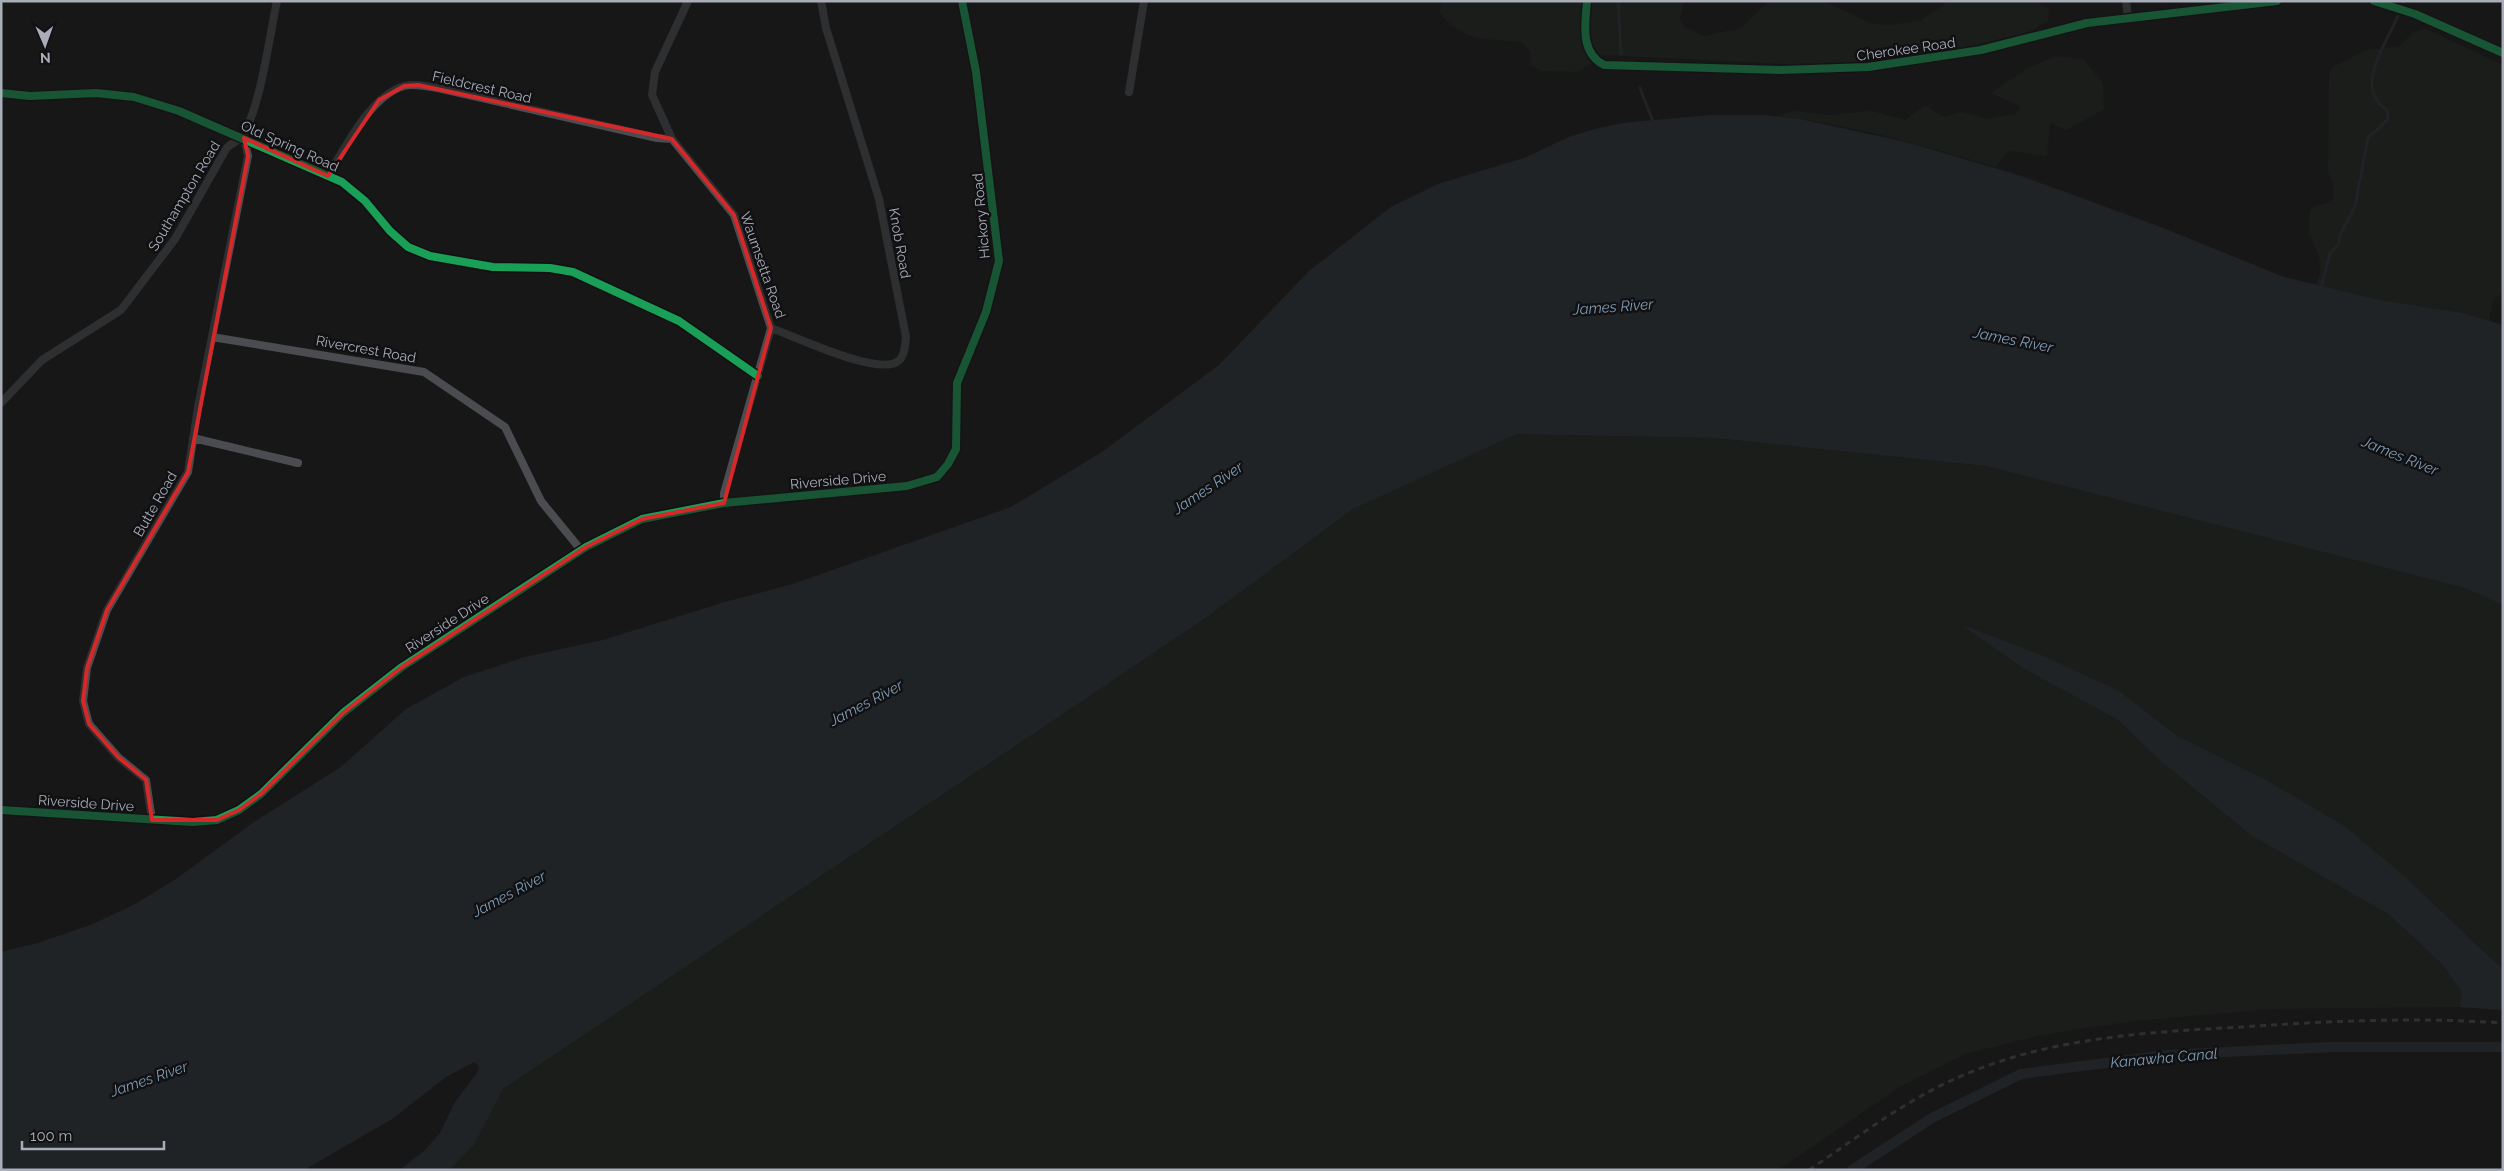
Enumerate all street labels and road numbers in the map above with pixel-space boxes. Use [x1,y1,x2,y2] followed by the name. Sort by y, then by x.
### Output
[1856,34,1956,64] street label: Cherokee Road
[431,68,533,106] street label: Fieldcrest Road
[238,117,342,175] street label: Old Spring Road
[145,138,223,254] street label: Southampton Road
[969,173,993,259] street label: Hickory Road
[886,207,914,279] street label: Knob Road
[737,210,789,320] street label: Waumsetta Road
[315,332,417,366] street label: Rivercrest Road
[789,468,887,492] street label: Riverside Drive
[130,469,180,539] street label: Butte Road
[402,590,492,656] street label: Riverside Drive
[37,792,135,814] street label: Riverside Drive

